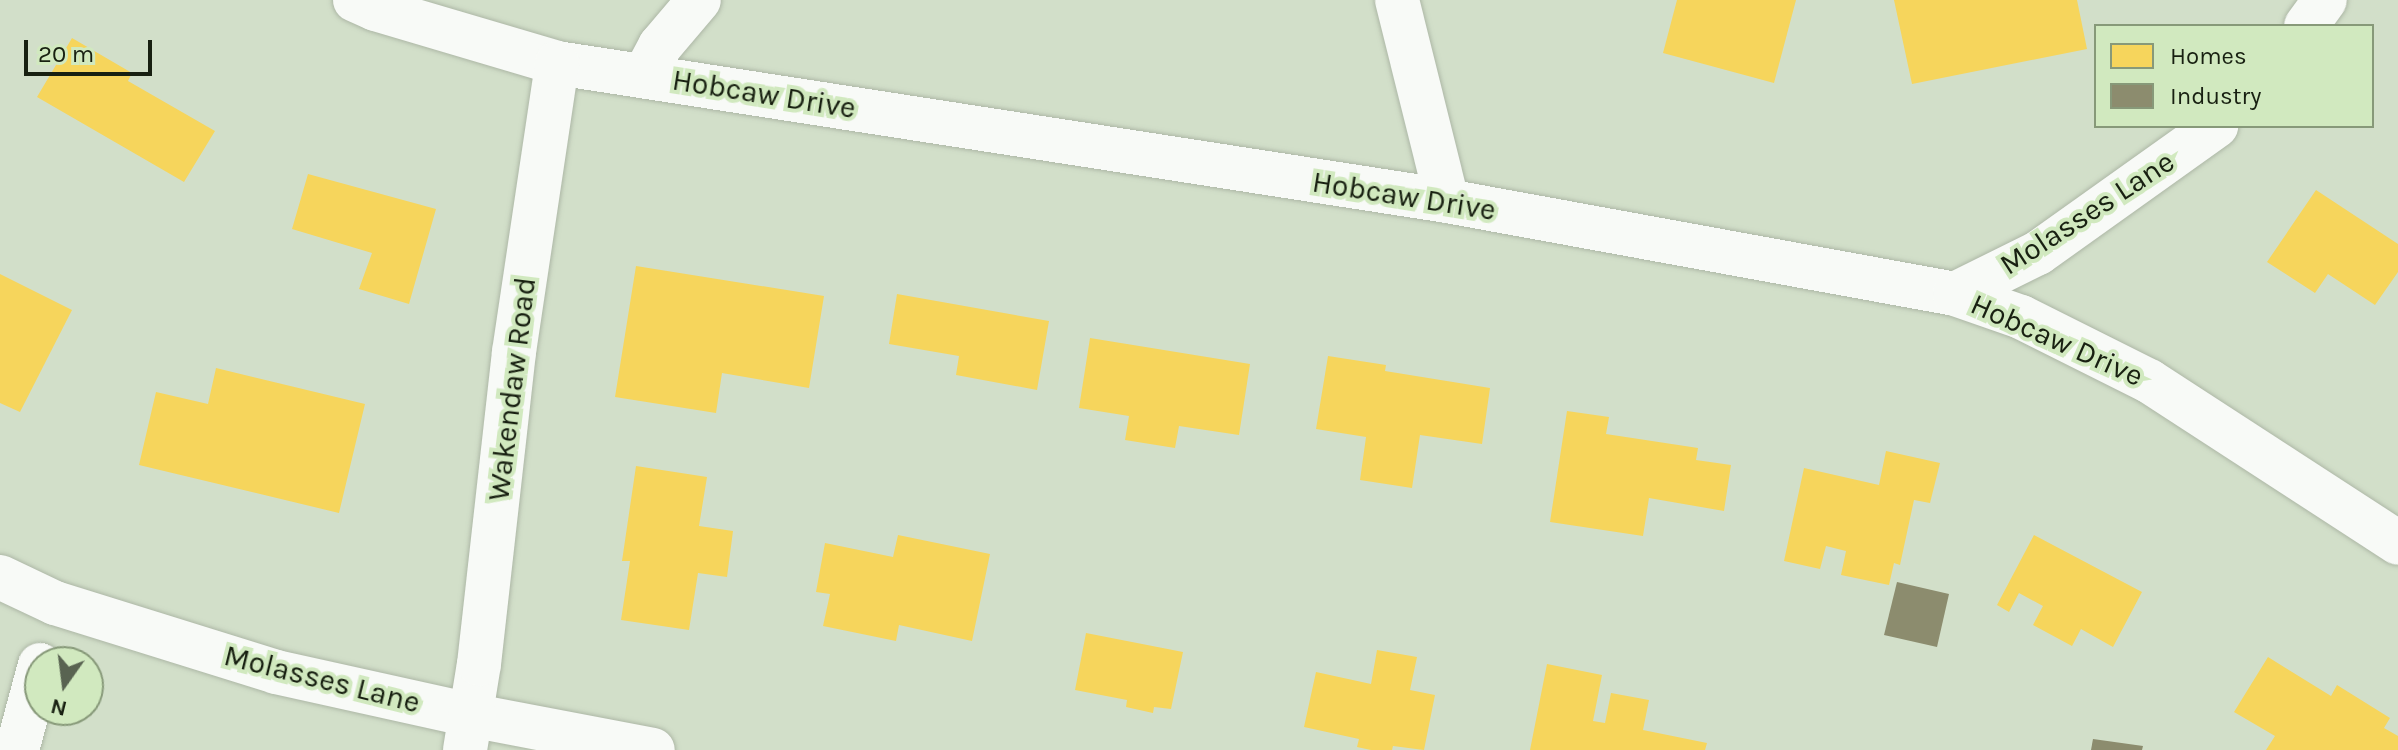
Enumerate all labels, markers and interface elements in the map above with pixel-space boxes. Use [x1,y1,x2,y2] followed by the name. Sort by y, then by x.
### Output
[28,24,156,74] scale bar
[2094,24,2374,128] legend
[38,40,94,68] text: 20 m
[2170,42,2247,70] text: Homes
[670,62,858,126] street label: Hobcaw Drive
[2170,82,2261,110] text: Industry
[1993,143,2181,283] street label: Molasses Lane
[1310,164,1498,228] street label: Hobcaw Drive
[480,275,544,503] street label: Wakendaw Road
[1965,286,2149,394] street label: Hobcaw Drive
[220,637,424,721] street label: Molasses Lane
[24,646,104,726] north arrow
[48,693,69,722] text: N

